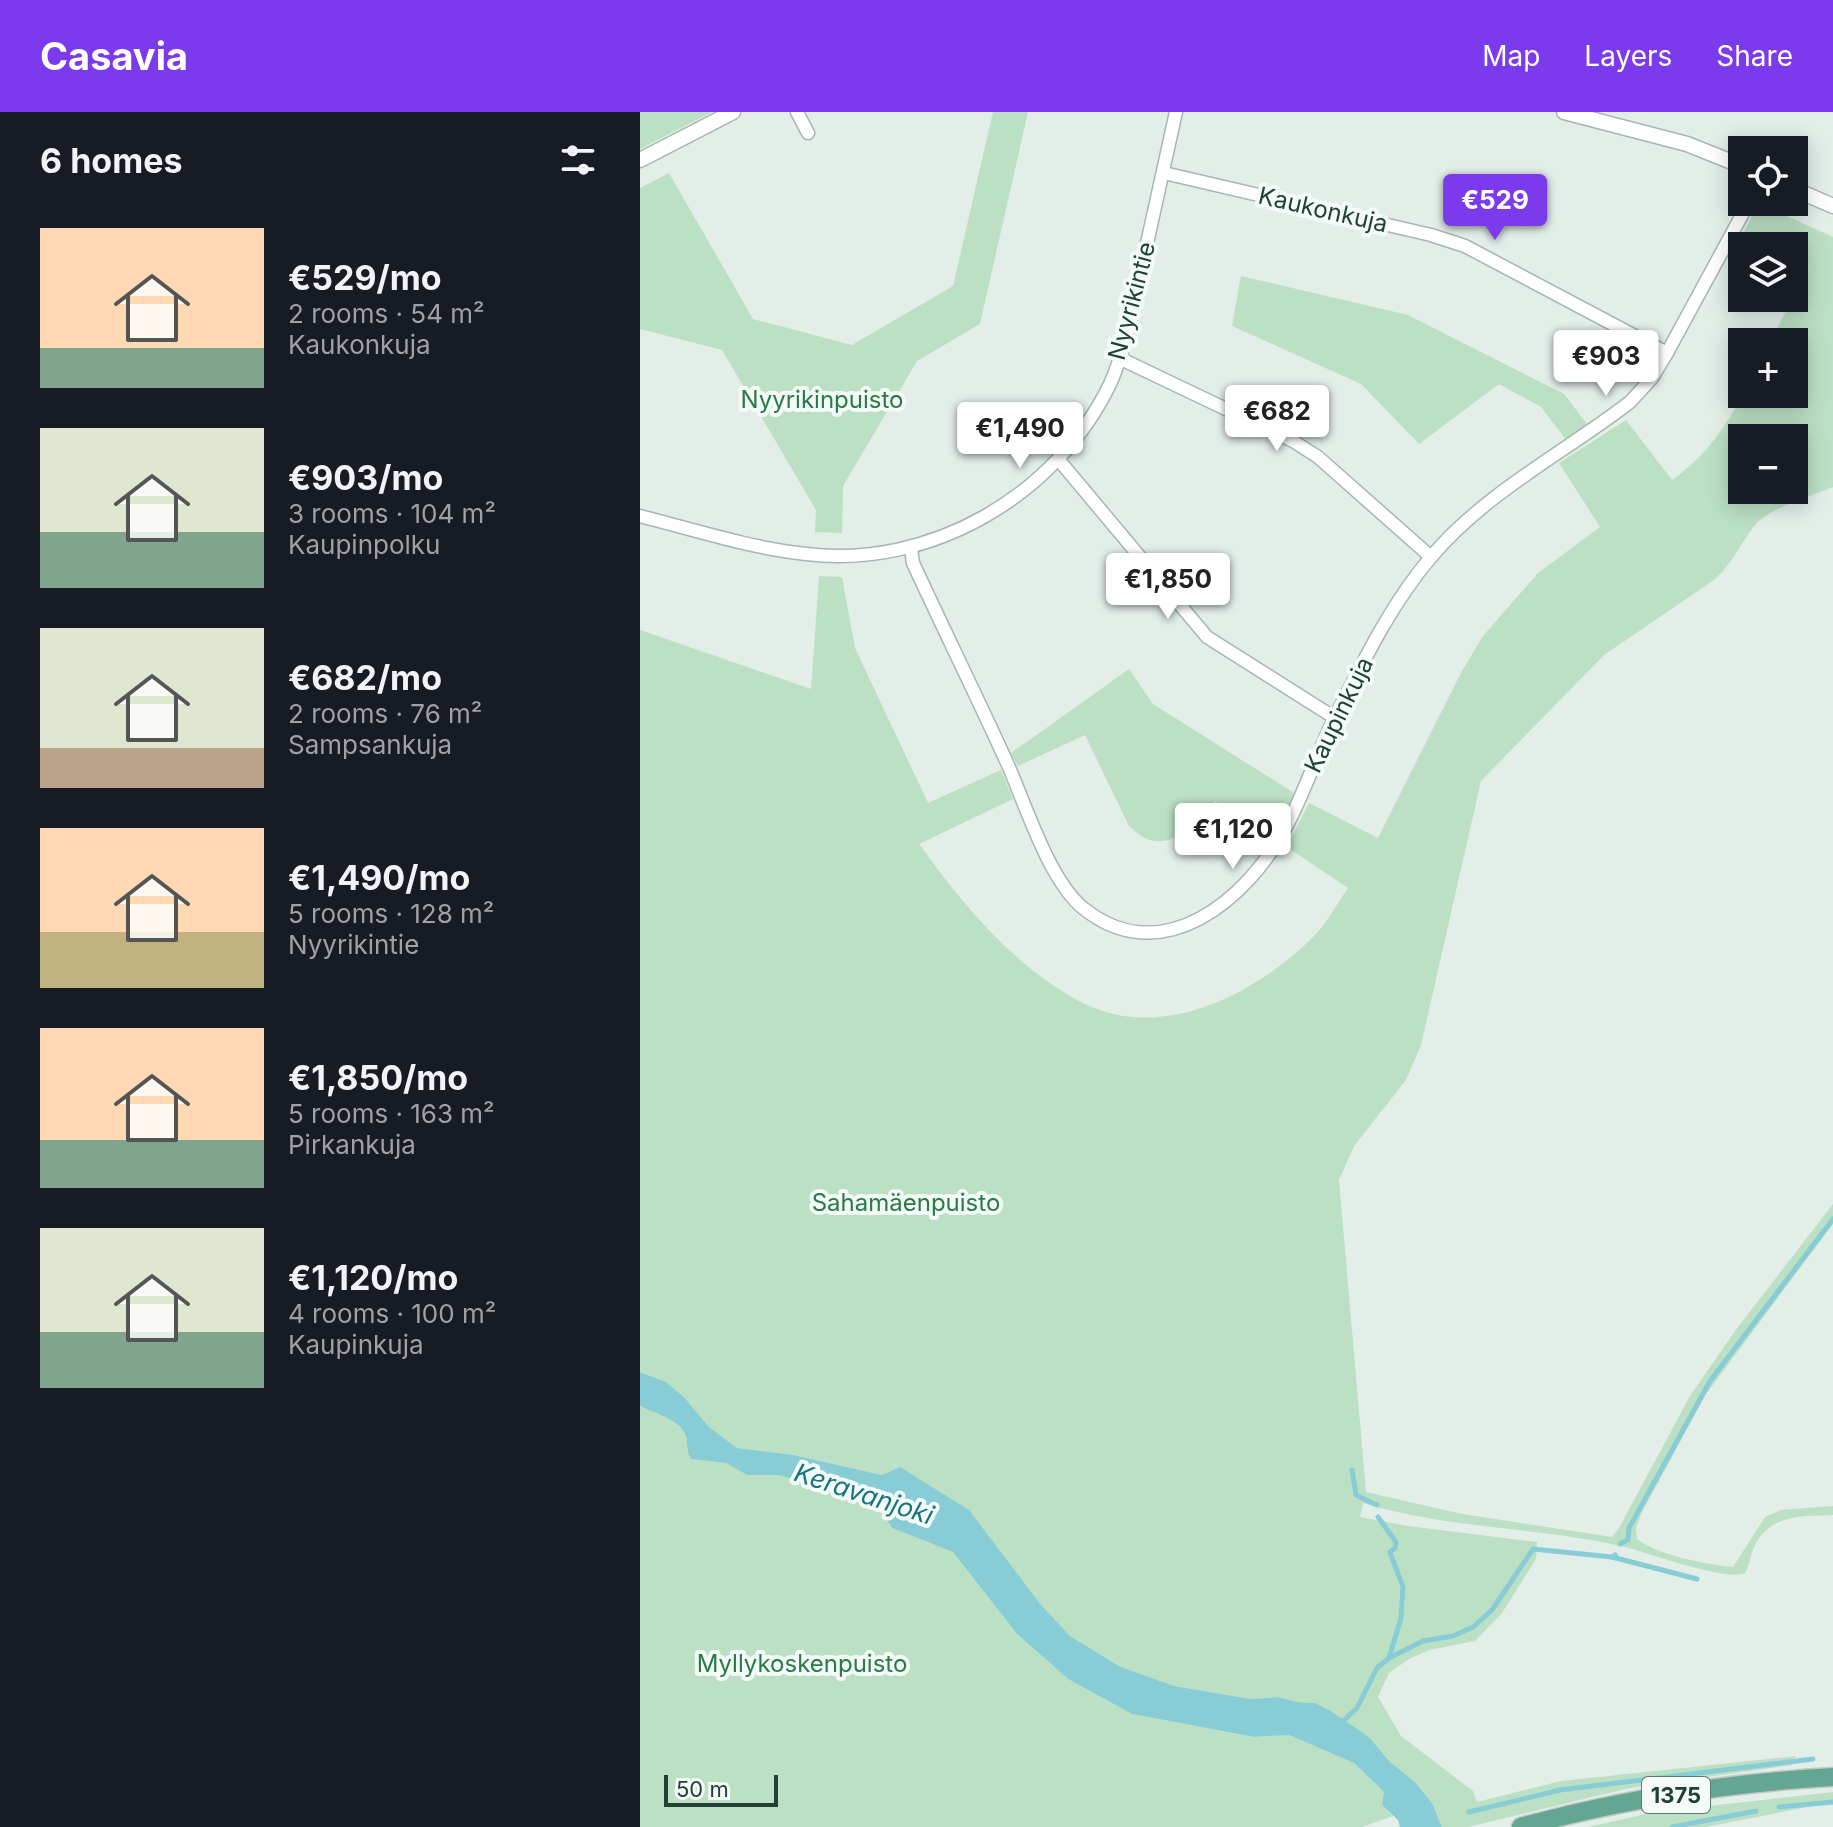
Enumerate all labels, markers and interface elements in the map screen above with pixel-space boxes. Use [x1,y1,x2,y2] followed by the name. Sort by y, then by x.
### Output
[40,33,188,79] text: Casavia
[1482,39,1540,73] text: Map
[1584,39,1672,73] text: Layers
[1716,39,1793,73] text: Share
[1728,136,1808,504] map controls
[1728,136,1808,216] button: locate
[556,138,600,182] icon: filters
[40,140,182,181] text: 6 homes
[1448,174,1542,242] pin: €529
[1256,181,1391,238] street label: Kaukonkuja
[1461,184,1529,215] text: €529
[1728,232,1808,312] button: layers
[1102,239,1161,363] street label: Nyyrikintie
[288,257,442,298] text: €529/mo
[104,260,200,356] icon: home
[288,298,485,329] text: 2 rooms · 54 m²
[1728,328,1808,408] button: +
[288,329,431,360] text: Kaukonkuja
[1559,330,1653,398] pin: €903
[1572,340,1641,371] text: €903
[741,385,903,414] park label: Nyyrikinpuisto
[1230,385,1324,453] pin: €682
[1243,395,1311,426] text: €682
[955,402,1085,470] pin: €1,490
[975,412,1065,443] text: €1,490
[1728,424,1808,504] button: −
[288,457,443,498] text: €903/mo
[104,460,200,556] icon: home
[288,498,496,529] text: 3 rooms · 104 m²
[288,529,440,560] text: Kaupinpolku
[1103,553,1233,621] pin: €1,850
[1124,563,1212,594] text: €1,850
[1298,652,1379,777] street label: Kaupinkuja
[288,657,442,698] text: €682/mo
[104,660,200,756] icon: home
[288,698,482,729] text: 2 rooms · 76 m²
[288,729,452,760] text: Sampsankuja
[1168,803,1298,871] pin: €1,120
[1193,813,1273,844] text: €1,120
[288,857,470,898] text: €1,490/mo
[104,860,200,956] icon: home
[288,898,494,929] text: 5 rooms · 128 m²
[288,929,419,960] text: Nyyrikintie
[288,1057,468,1098] text: €1,850/mo
[104,1060,200,1156] icon: home
[288,1098,495,1129] text: 5 rooms · 163 m²
[288,1129,416,1160] text: Pirkankuja
[812,1188,1000,1217] park label: Sahamäenpuisto
[288,1257,458,1298] text: €1,120/mo
[104,1260,200,1356] icon: home
[288,1298,496,1329] text: 4 rooms · 100 m²
[288,1329,424,1360] text: Kaupinkuja
[791,1456,938,1531] water label: Keravanjoki
[697,1649,907,1678] park label: Myllykoskenpuisto
[664,1771,778,1807] scale bar
[676,1776,729,1802] text: 50 m
[1642,1777,1710,1813] road number: 1375

